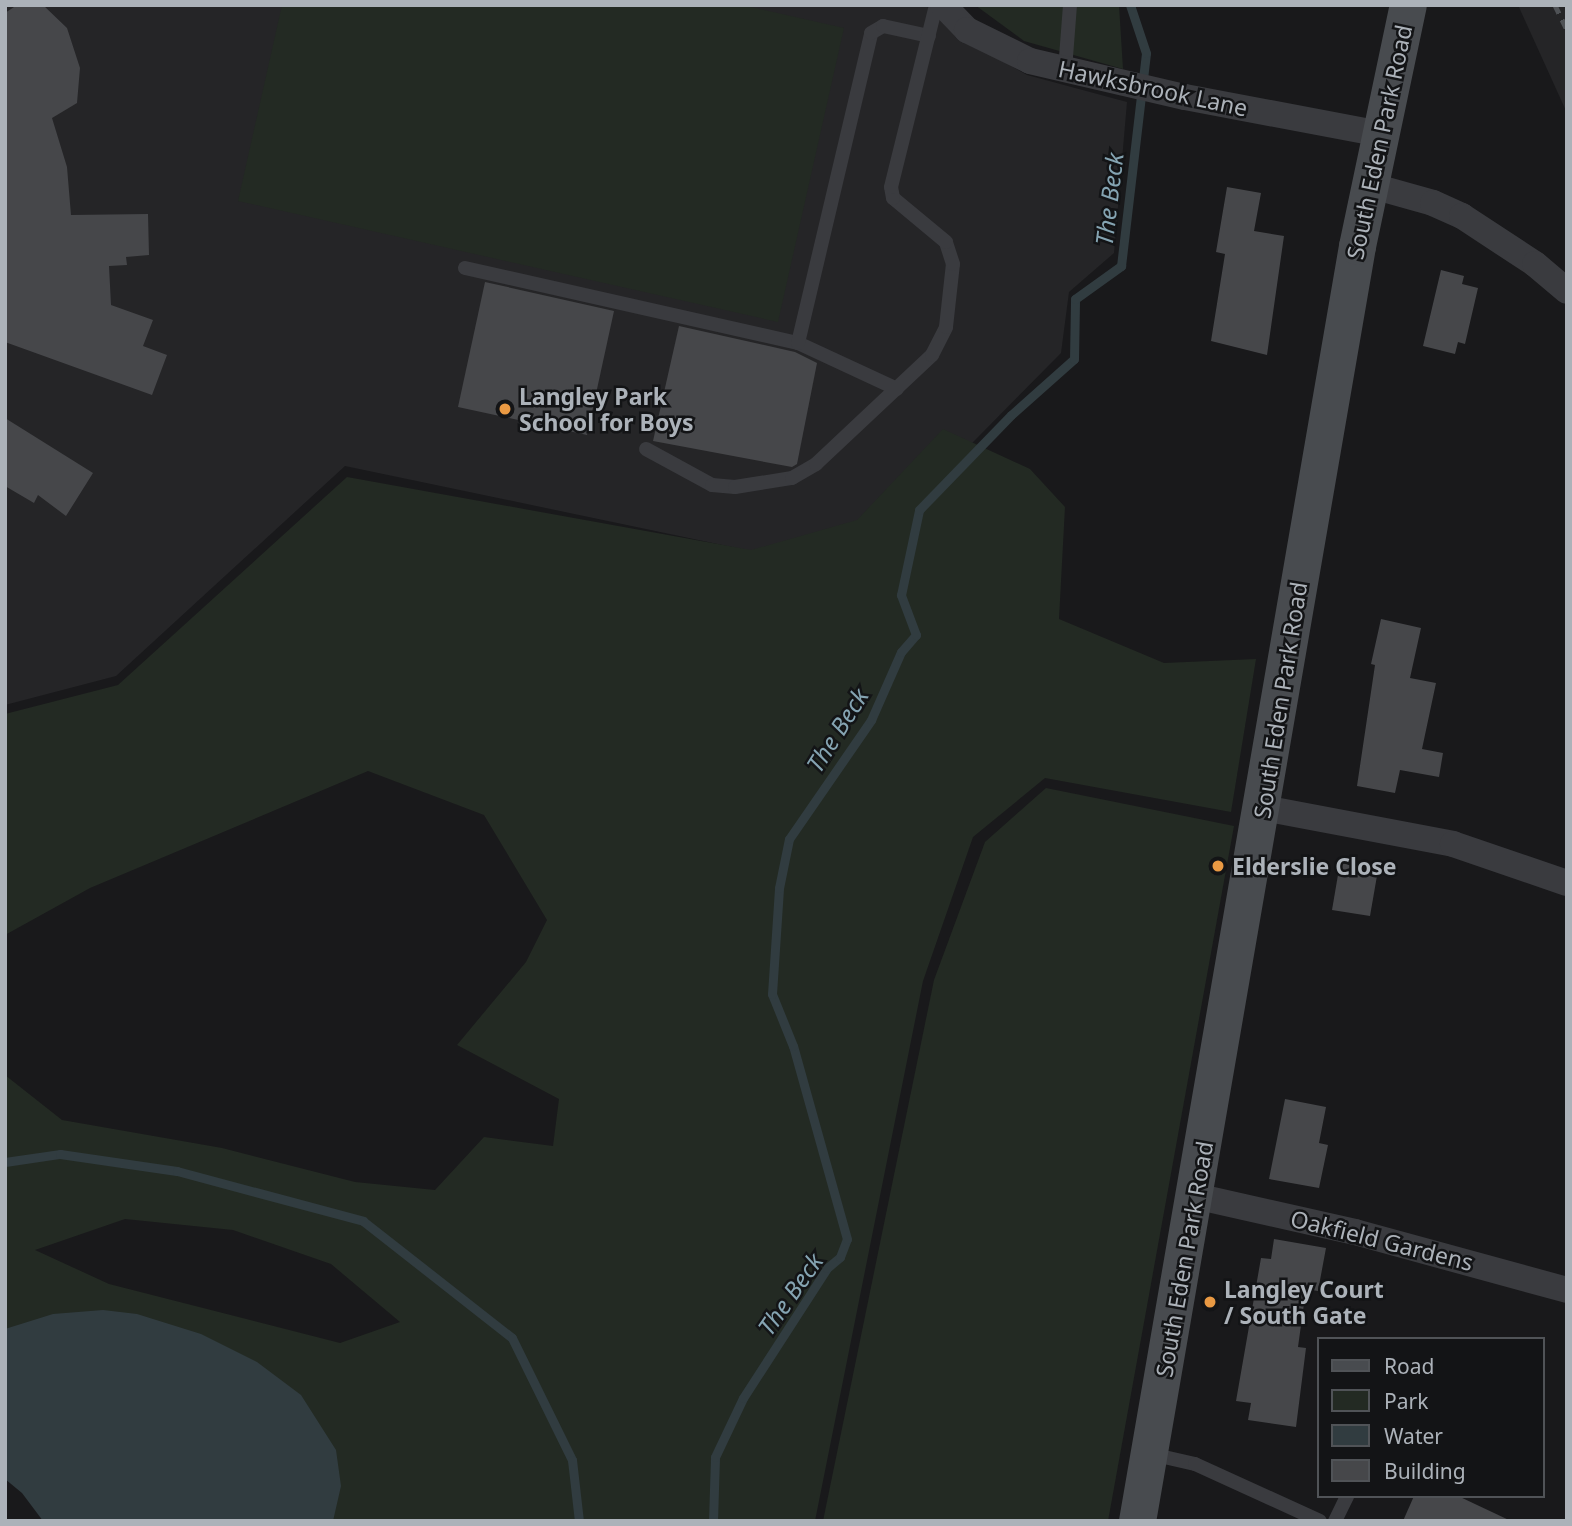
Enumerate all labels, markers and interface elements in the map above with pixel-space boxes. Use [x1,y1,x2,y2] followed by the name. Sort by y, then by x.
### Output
[1341,22,1417,262] street label: South Eden Park Road
[1056,54,1250,122] street label: Hawksbrook Lane
[1089,151,1129,247] water label: The Beck
[519,382,694,436] place label: Langley Park School for Boys
[497,401,513,417] marker: Langley Park School for Boys
[1248,580,1312,820] street label: South Eden Park Road
[800,683,874,777] water label: The Beck
[1232,852,1397,880] place label: Elderslie Close
[1210,858,1226,874] marker: Elderslie Close
[1150,1139,1218,1379] street label: South Eden Park Road
[1288,1204,1476,1276] street label: Oakfield Gardens
[751,1248,829,1340] water label: The Beck
[1224,1275,1384,1329] place label: Langley Court / South Gate
[1202,1294,1218,1310] marker: Langley Court / South Gate
[1316,1337,1544,1498] legend
[1384,1352,1434,1380] text: Road
[1384,1387,1428,1415] text: Park
[1384,1422,1443,1450] text: Water
[1384,1457,1466,1485] text: Building

